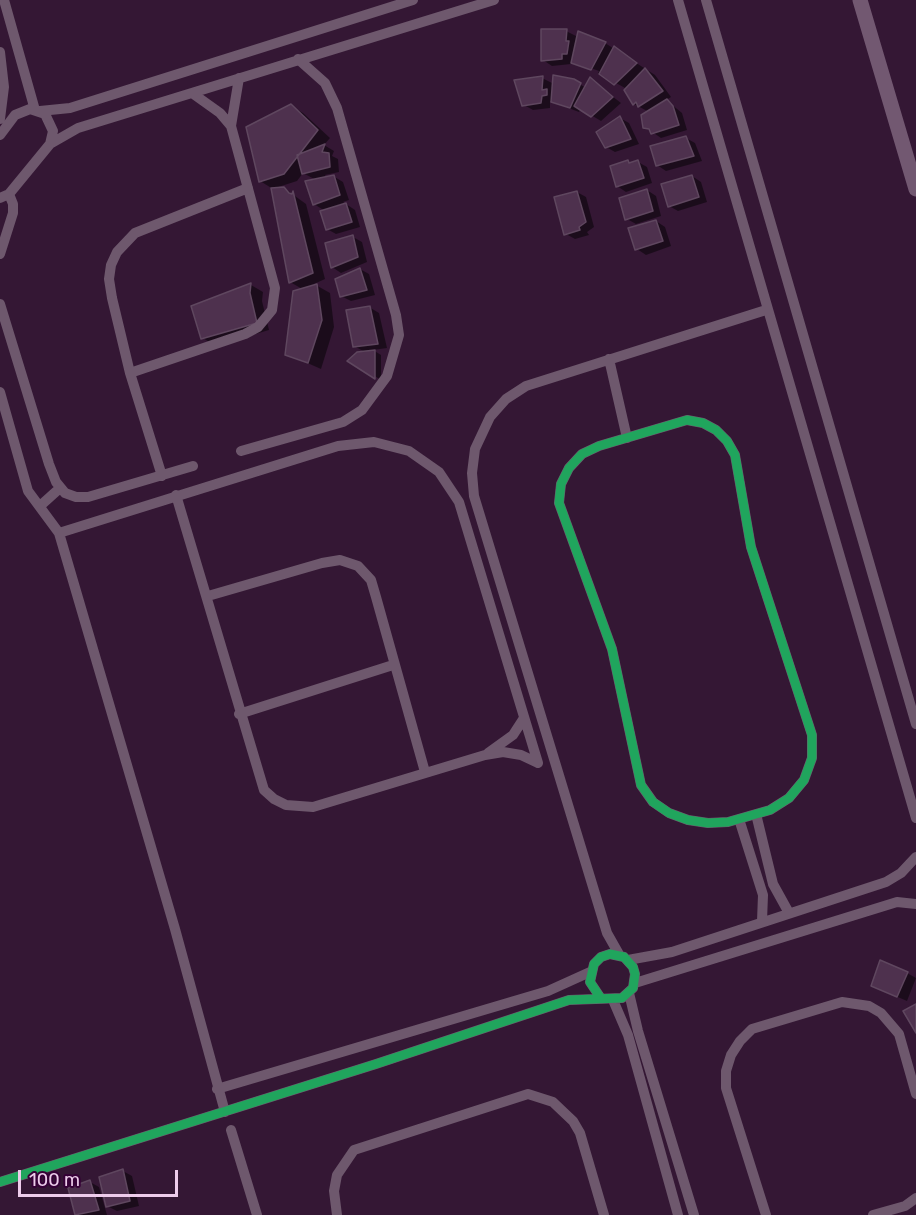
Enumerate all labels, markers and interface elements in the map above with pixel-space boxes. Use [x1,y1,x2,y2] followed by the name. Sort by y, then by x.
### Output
[21,1158,182,1196] scale bar
[29,1169,80,1191] text: 100 m

